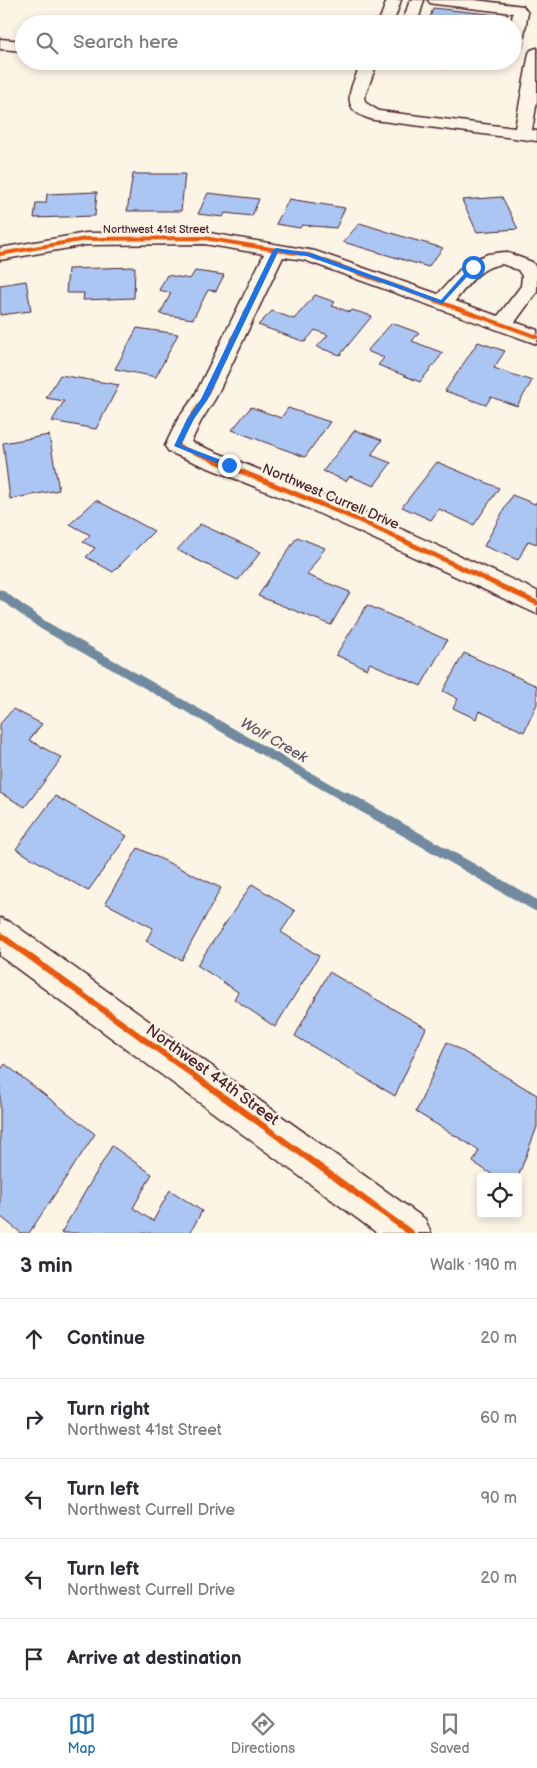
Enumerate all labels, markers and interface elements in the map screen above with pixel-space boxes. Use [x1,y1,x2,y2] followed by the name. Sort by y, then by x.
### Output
[15,15,522,70] search box
[33,29,61,57] icon: search
[73,31,178,54] text: Search here
[103,223,210,236] street label: Northwest 41st Street
[462,256,485,279] route start
[218,454,241,477] route end
[260,460,402,533] street label: Northwest Currell Drive
[237,714,311,768] water label: Wolf Creek
[142,1021,282,1130] street label: Northwest 44th Street
[477,1173,522,1218] map controls
[477,1173,522,1218] button: locate
[20,1253,73,1278] text: 3 min
[430,1256,517,1275] text: Walk · 190 m
[20,1325,48,1353] icon: ahead
[67,1327,145,1350] text: Continue
[481,1329,517,1348] text: 20 m
[67,1398,150,1421] text: Turn right
[20,1405,48,1433] icon: right
[480,1409,517,1428] text: 60 m
[67,1421,222,1440] text: Northwest 41st Street
[67,1478,139,1501] text: Turn left
[20,1485,48,1513] icon: left
[481,1489,517,1508] text: 90 m
[67,1501,235,1520] text: Northwest Currell Drive
[67,1558,139,1581] text: Turn left
[20,1565,48,1593] icon: left
[481,1569,517,1588] text: 20 m
[67,1581,235,1600] text: Northwest Currell Drive
[20,1645,48,1673] icon: arrive
[67,1647,242,1670] text: Arrive at destination
[68,1710,96,1757] tab: Map
[231,1710,295,1757] tab: Directions
[430,1710,469,1757] tab: Saved

